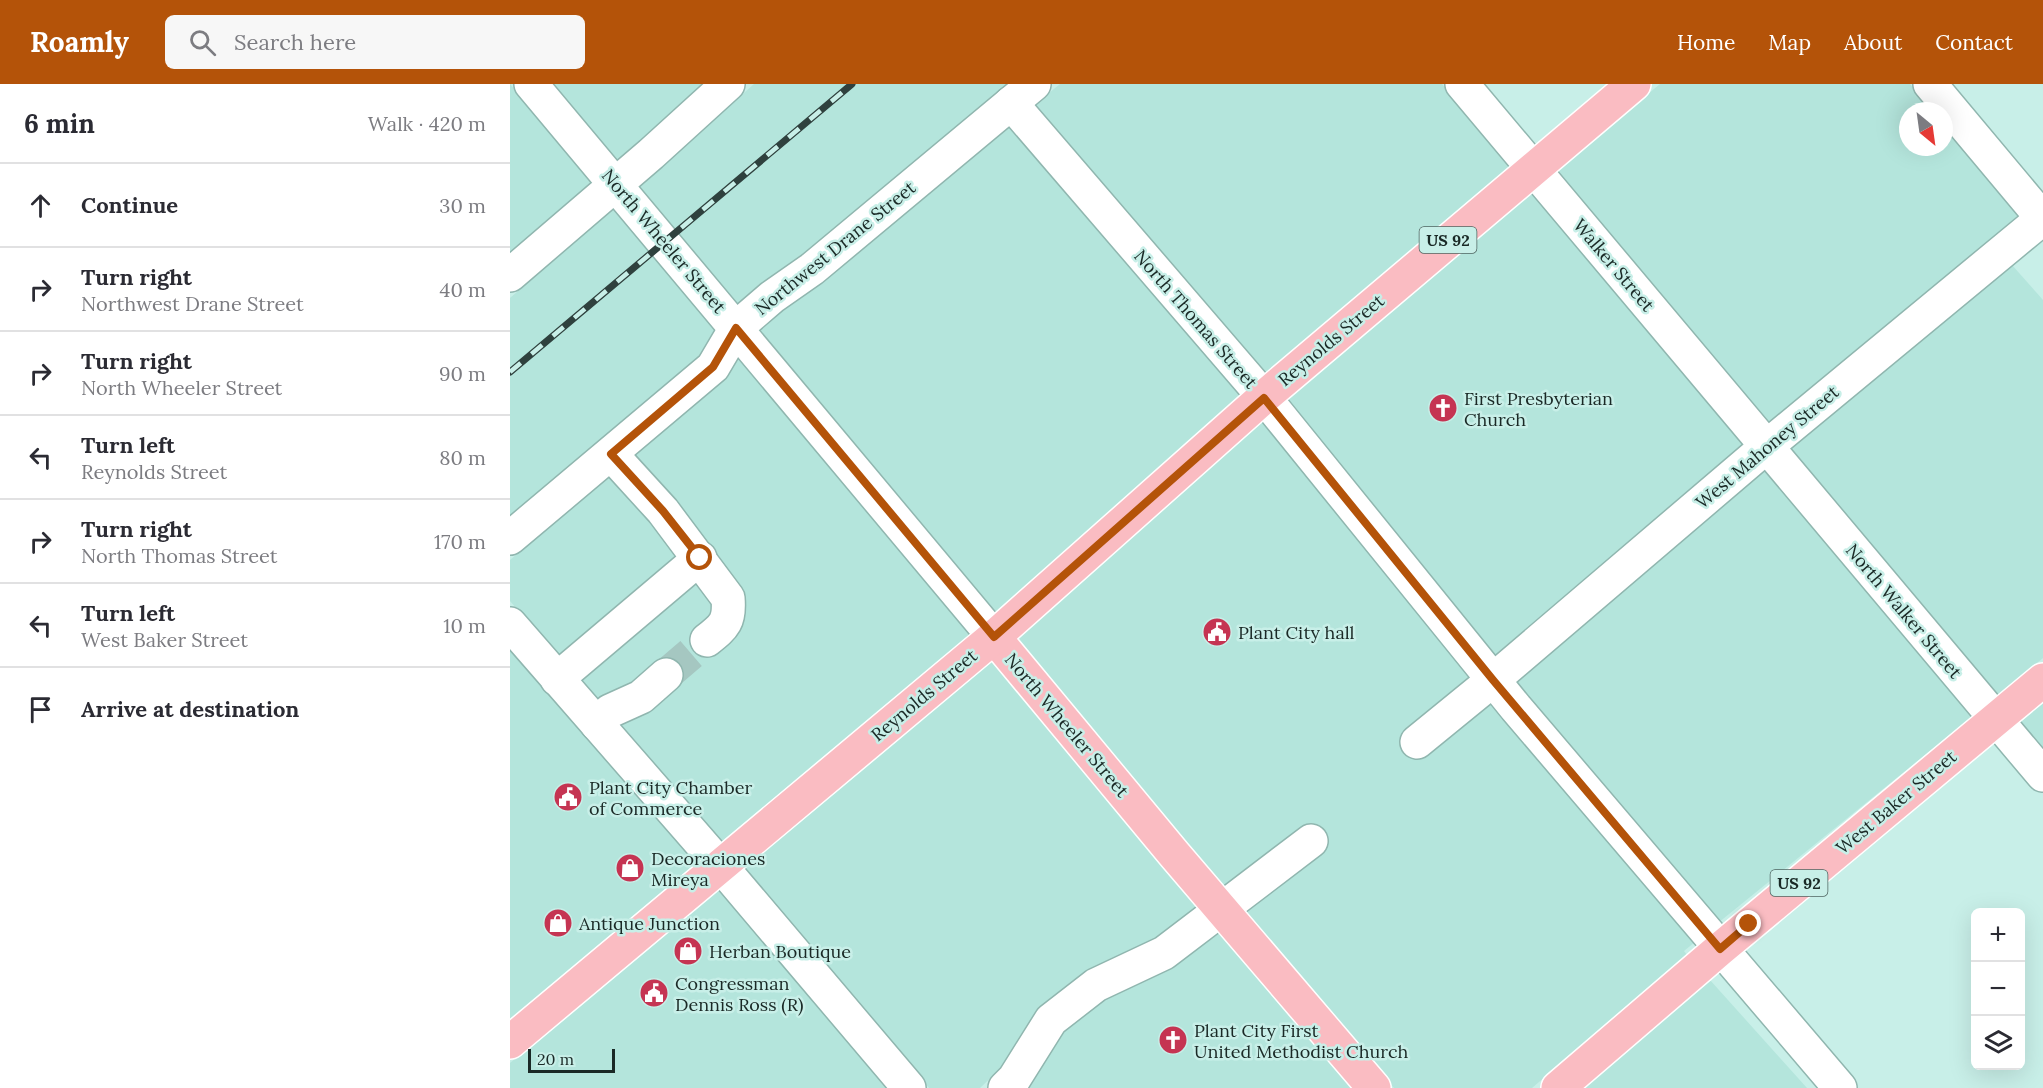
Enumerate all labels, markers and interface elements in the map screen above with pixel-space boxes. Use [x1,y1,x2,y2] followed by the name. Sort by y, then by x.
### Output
[165,15,585,69] search box
[30,24,129,60] text: Roamly
[186,26,219,59] icon: search
[234,28,356,56] text: Search here
[1677,29,1735,56] text: Home
[1768,29,1811,56] text: Map
[1844,29,1902,56] text: About
[1935,29,2013,56] text: Contact
[1899,102,1953,156] north arrow
[24,107,95,140] text: 6 min
[368,111,486,136] text: Walk · 420 m
[597,164,731,318] street label: North Wheeler Street
[750,176,920,320] street label: Northwest Drane Street
[24,189,57,222] icon: ahead
[81,191,178,219] text: Continue
[439,193,486,218] text: 30 m
[1568,214,1660,316] street label: Walker Street
[1420,227,1476,253] road number: US 92
[1129,245,1263,393] street label: North Thomas Street
[81,263,192,291] text: Turn right
[24,273,57,306] icon: right
[440,277,486,302] text: 40 m
[1273,289,1389,391] street label: Reynolds Street
[81,291,304,316] text: Northwest Drane Street
[81,347,192,375] text: Turn right
[24,357,57,390] icon: right
[439,361,486,386] text: 90 m
[81,375,282,400] text: North Wheeler Street
[1691,380,1843,514] street label: West Mahoney Street
[1464,387,1613,431] place label: First Presbyterian Church
[1427,392,1459,424] church icon: First Presbyterian Church
[81,431,175,459] text: Turn left
[24,441,57,474] icon: left
[439,445,486,470] text: 80 m
[81,459,227,484] text: Reynolds Street
[81,515,192,543] text: Turn right
[24,525,57,558] icon: right
[434,529,486,554] text: 170 m
[1841,539,1967,683] street label: North Walker Street
[81,543,277,568] text: North Thomas Street
[686,544,712,570] route start
[81,599,175,627] text: Turn left
[24,609,57,642] icon: left
[443,613,486,638] text: 10 m
[1201,616,1233,648] public building icon: Plant City hall
[1238,621,1355,644] place label: Plant City hall
[81,627,248,652] text: West Baker Street
[866,644,982,746] street label: Reynolds Street
[1000,648,1134,802] street label: North Wheeler Street
[24,693,57,726] icon: arrive
[81,695,299,723] text: Arrive at destination
[1831,745,1961,859] street label: West Baker Street
[589,776,753,820] place label: Plant City Chamber of Commerce
[552,781,584,813] public building icon: Plant City Chamber of Commerce
[651,847,765,891] place label: Decoraciones Mireya
[614,852,646,884] shop icon: Decoraciones Mireya
[1770,870,1828,896] road number: US 92
[542,907,574,939] shop icon: Antique Junction
[1971,908,2025,1070] map controls
[1971,908,2025,962] button: +
[1735,910,1761,936] route end
[578,912,720,935] place label: Antique Junction
[672,935,704,967] shop icon: Herban Boutique
[709,940,851,963] place label: Herban Boutique
[1971,962,2025,1016] button: −
[675,972,804,1016] place label: Congressman Dennis Ross (R)
[638,977,670,1009] public building icon: Congressman Dennis Ross (R)
[1971,1016,2025,1070] button: layers
[1194,1019,1408,1063] place label: Plant City First United Methodist Church
[1157,1024,1189,1056] church icon: Plant City First United Methodist Church
[528,1046,615,1074] scale bar
[537,1049,574,1069] text: 20 m

